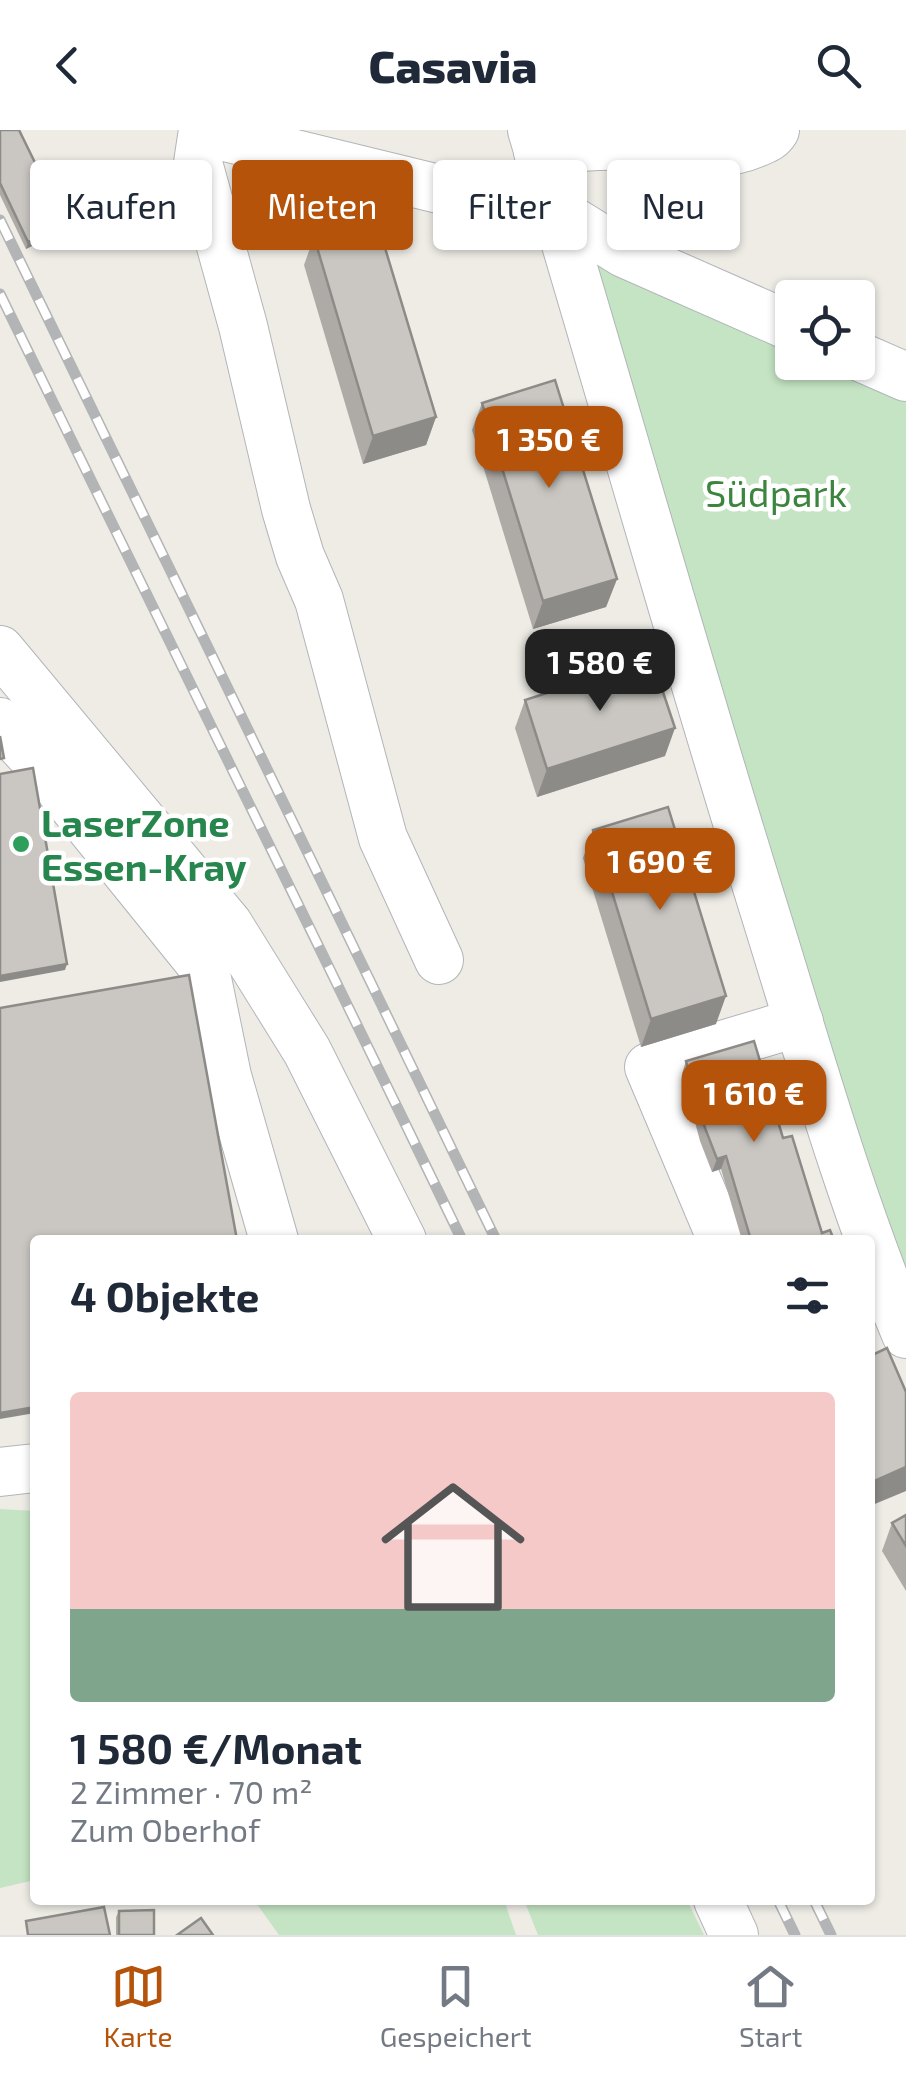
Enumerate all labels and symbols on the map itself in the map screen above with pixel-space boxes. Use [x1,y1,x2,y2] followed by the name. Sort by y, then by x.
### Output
[457,406,641,491] pin: 1 350 €
[705,469,847,515] park label: Südpark
[508,629,692,714] pin: 1 580 €
[41,799,247,889] place label: LaserZone Essen-Kray
[568,828,752,913] pin: 1 690 €
[10,833,32,855] marker: LaserZone Essen-Kray
[662,1060,846,1145] pin: 1 610 €

